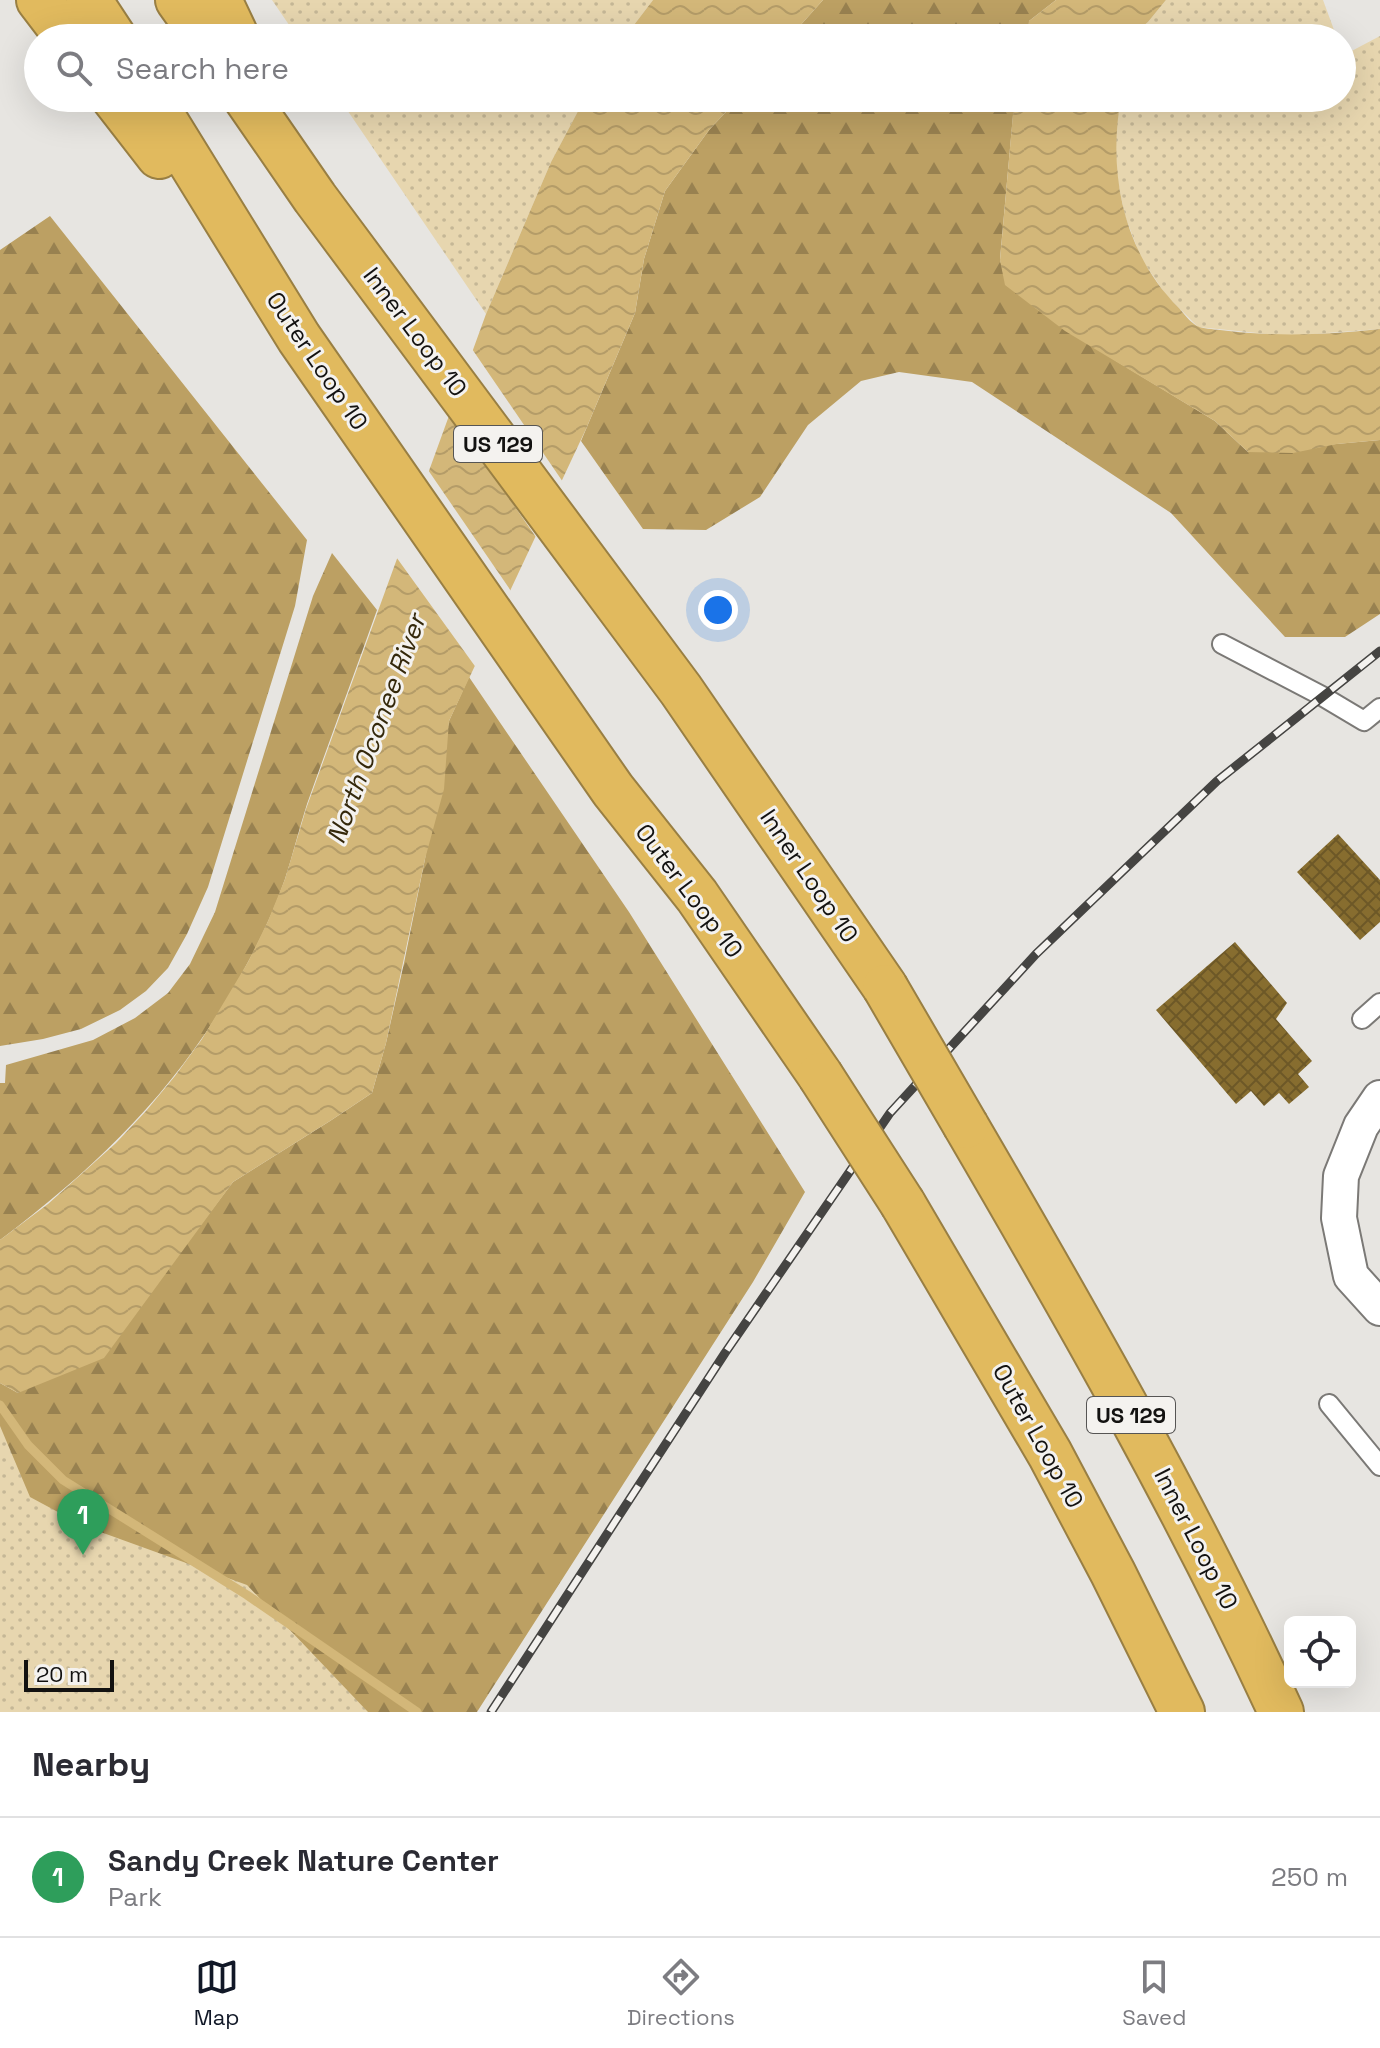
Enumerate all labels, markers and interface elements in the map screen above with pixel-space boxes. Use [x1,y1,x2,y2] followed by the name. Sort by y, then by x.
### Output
[24,24,1356,112] search box
[52,46,96,90] icon: search
[116,49,289,88] text: Search here
[357,261,474,403] street label: Inner Loop 10
[260,286,375,436] street label: Outer Loop 10
[454,426,542,462] road number: US 129
[698,590,738,630] your location
[319,607,434,848] water label: North Oconee River
[753,803,865,948] street label: Inner Loop 10
[629,817,750,964] street label: Outer Loop 10
[986,1358,1091,1513] street label: Outer Loop 10
[1087,1397,1175,1433] road number: US 129
[1148,1463,1245,1615] street label: Inner Loop 10
[57,1489,109,1555] pin: 1
[1284,1616,1356,1688] map controls
[1284,1616,1356,1688] button: locate
[24,1656,114,1692] scale bar
[36,1660,88,1688] text: 20 m
[32,1743,150,1786] text: Nearby
[108,1841,499,1880] text: Sandy Creek Nature Center
[52,1860,64,1894] text: 1
[1271,1860,1348,1894] text: 250 m
[108,1880,162,1914] text: Park
[194,1955,240,2031] tab: Map
[627,1955,735,2031] tab: Directions
[1122,1955,1186,2031] tab: Saved

